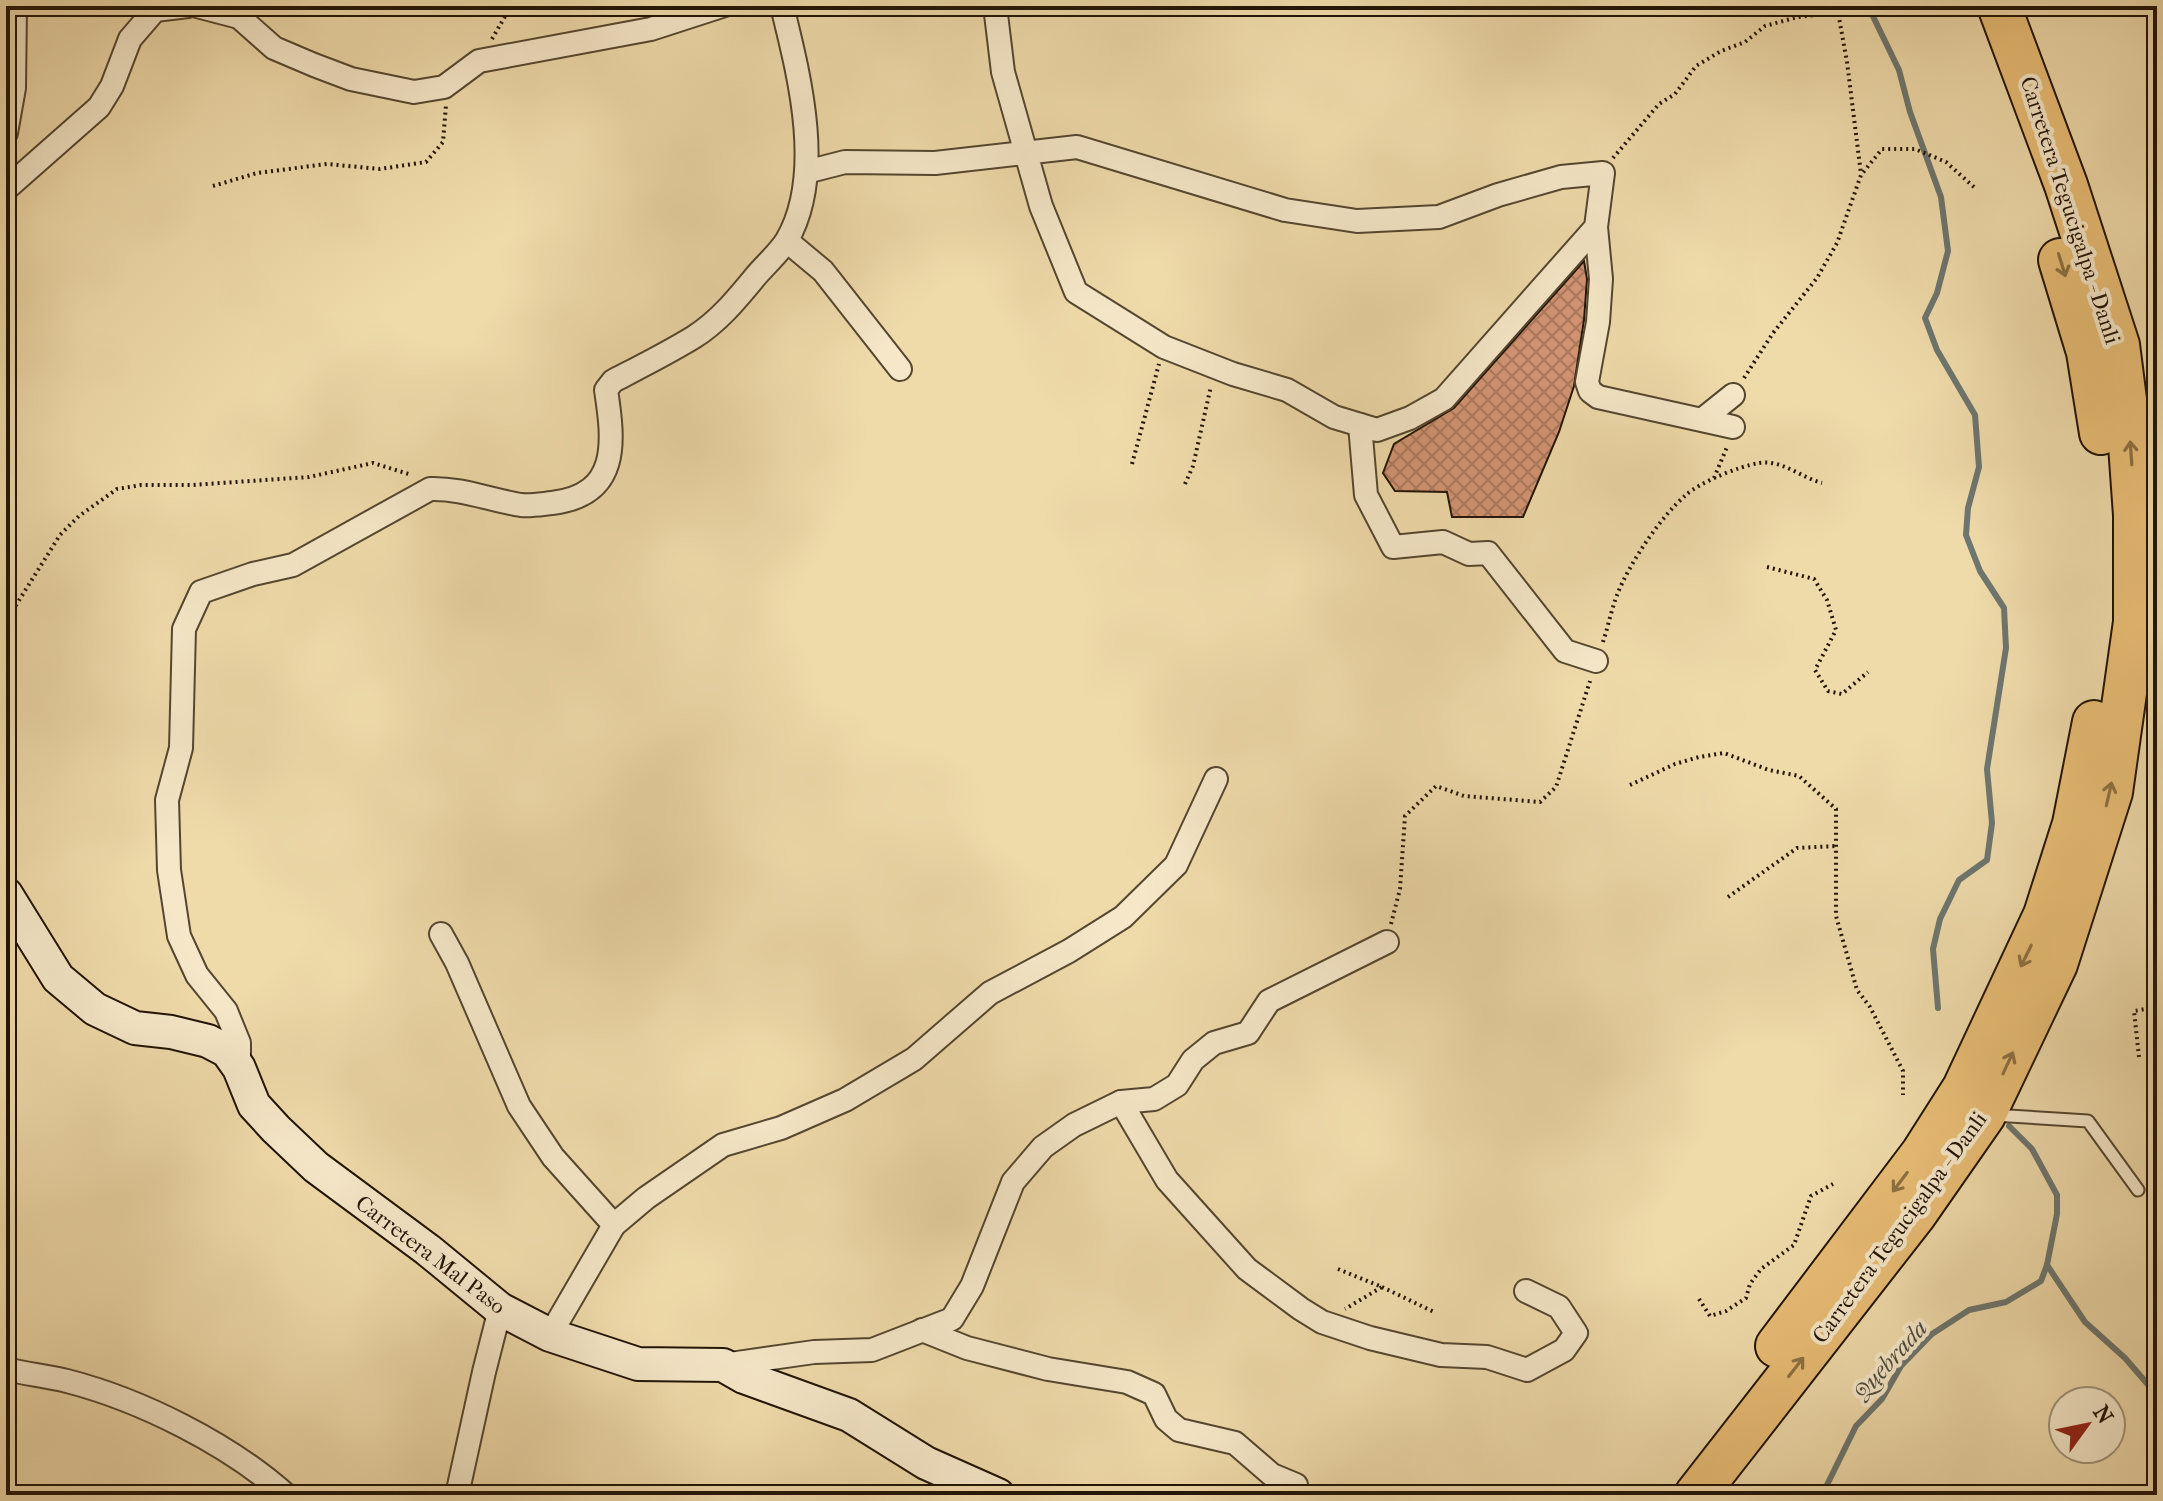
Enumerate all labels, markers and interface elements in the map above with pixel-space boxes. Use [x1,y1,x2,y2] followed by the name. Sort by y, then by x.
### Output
[2014,73,2126,348] street label: Carretera Tegucigalpa - Danli
[2055,251,2070,277] one-way arrow
[2123,440,2138,467] one-way arrow
[2103,782,2118,808] one-way arrow
[2017,943,2033,967] one-way arrow
[2001,1052,2016,1076] one-way arrow
[1807,1106,1993,1348] street label: Carretera Tegucigalpa - Danli
[1891,1171,1908,1193] one-way arrow
[350,1190,511,1320] street label: Carretera Mal Paso
[1846,1314,1933,1406] water label: Quebrada
[1787,1357,1804,1378] one-way arrow
[2047,1385,2127,1465] north arrow
[2087,1401,2119,1429] text: N

